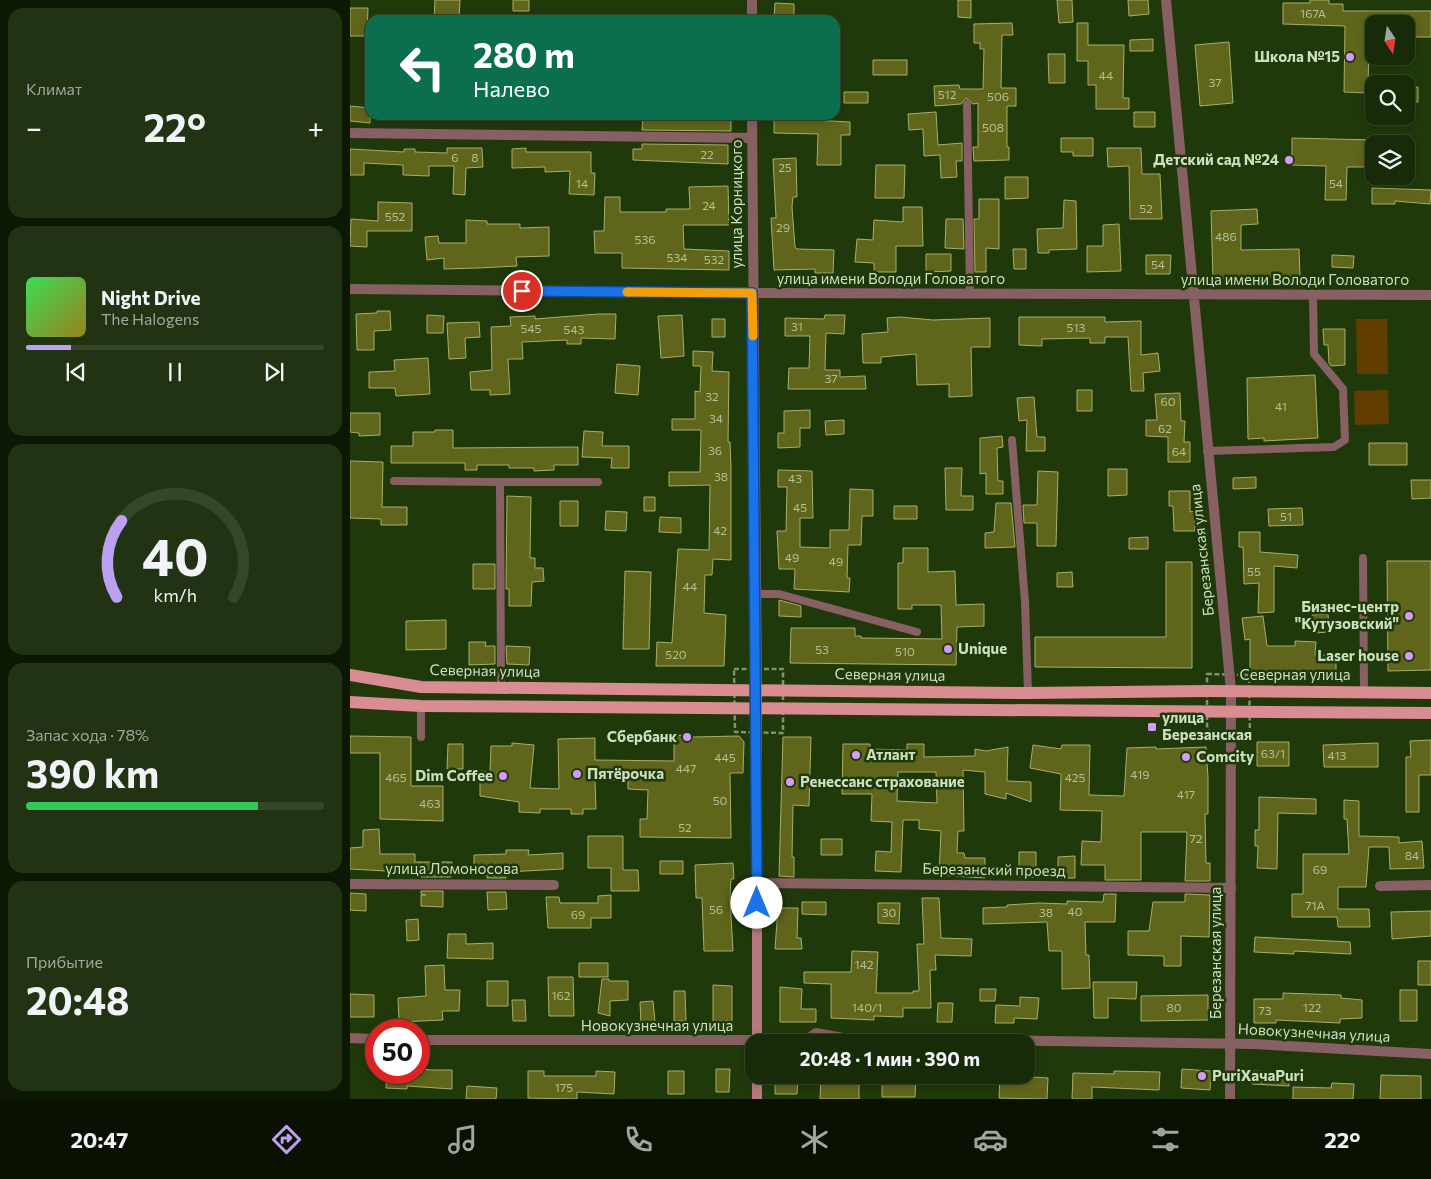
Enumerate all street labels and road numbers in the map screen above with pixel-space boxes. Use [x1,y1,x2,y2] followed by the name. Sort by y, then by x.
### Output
[727,139,745,269] street label: улица Корницкого
[777,269,1005,287] street label: улица имени Володи Головатого
[1181,270,1409,288] street label: улица имени Володи Головатого
[1185,483,1217,617] street label: Березанская улица
[429,660,541,680] street label: Северная улица
[834,664,946,684] street label: Северная улица
[1240,665,1350,683] street label: Северная улица
[385,859,519,877] street label: улица Ломоносова
[922,859,1066,879] street label: Березанский проезд
[1206,887,1224,1019] street label: Березанская улица
[581,1016,733,1034] street label: Новокузнечная улица
[1237,1019,1391,1045] street label: Новокузнечная улица

